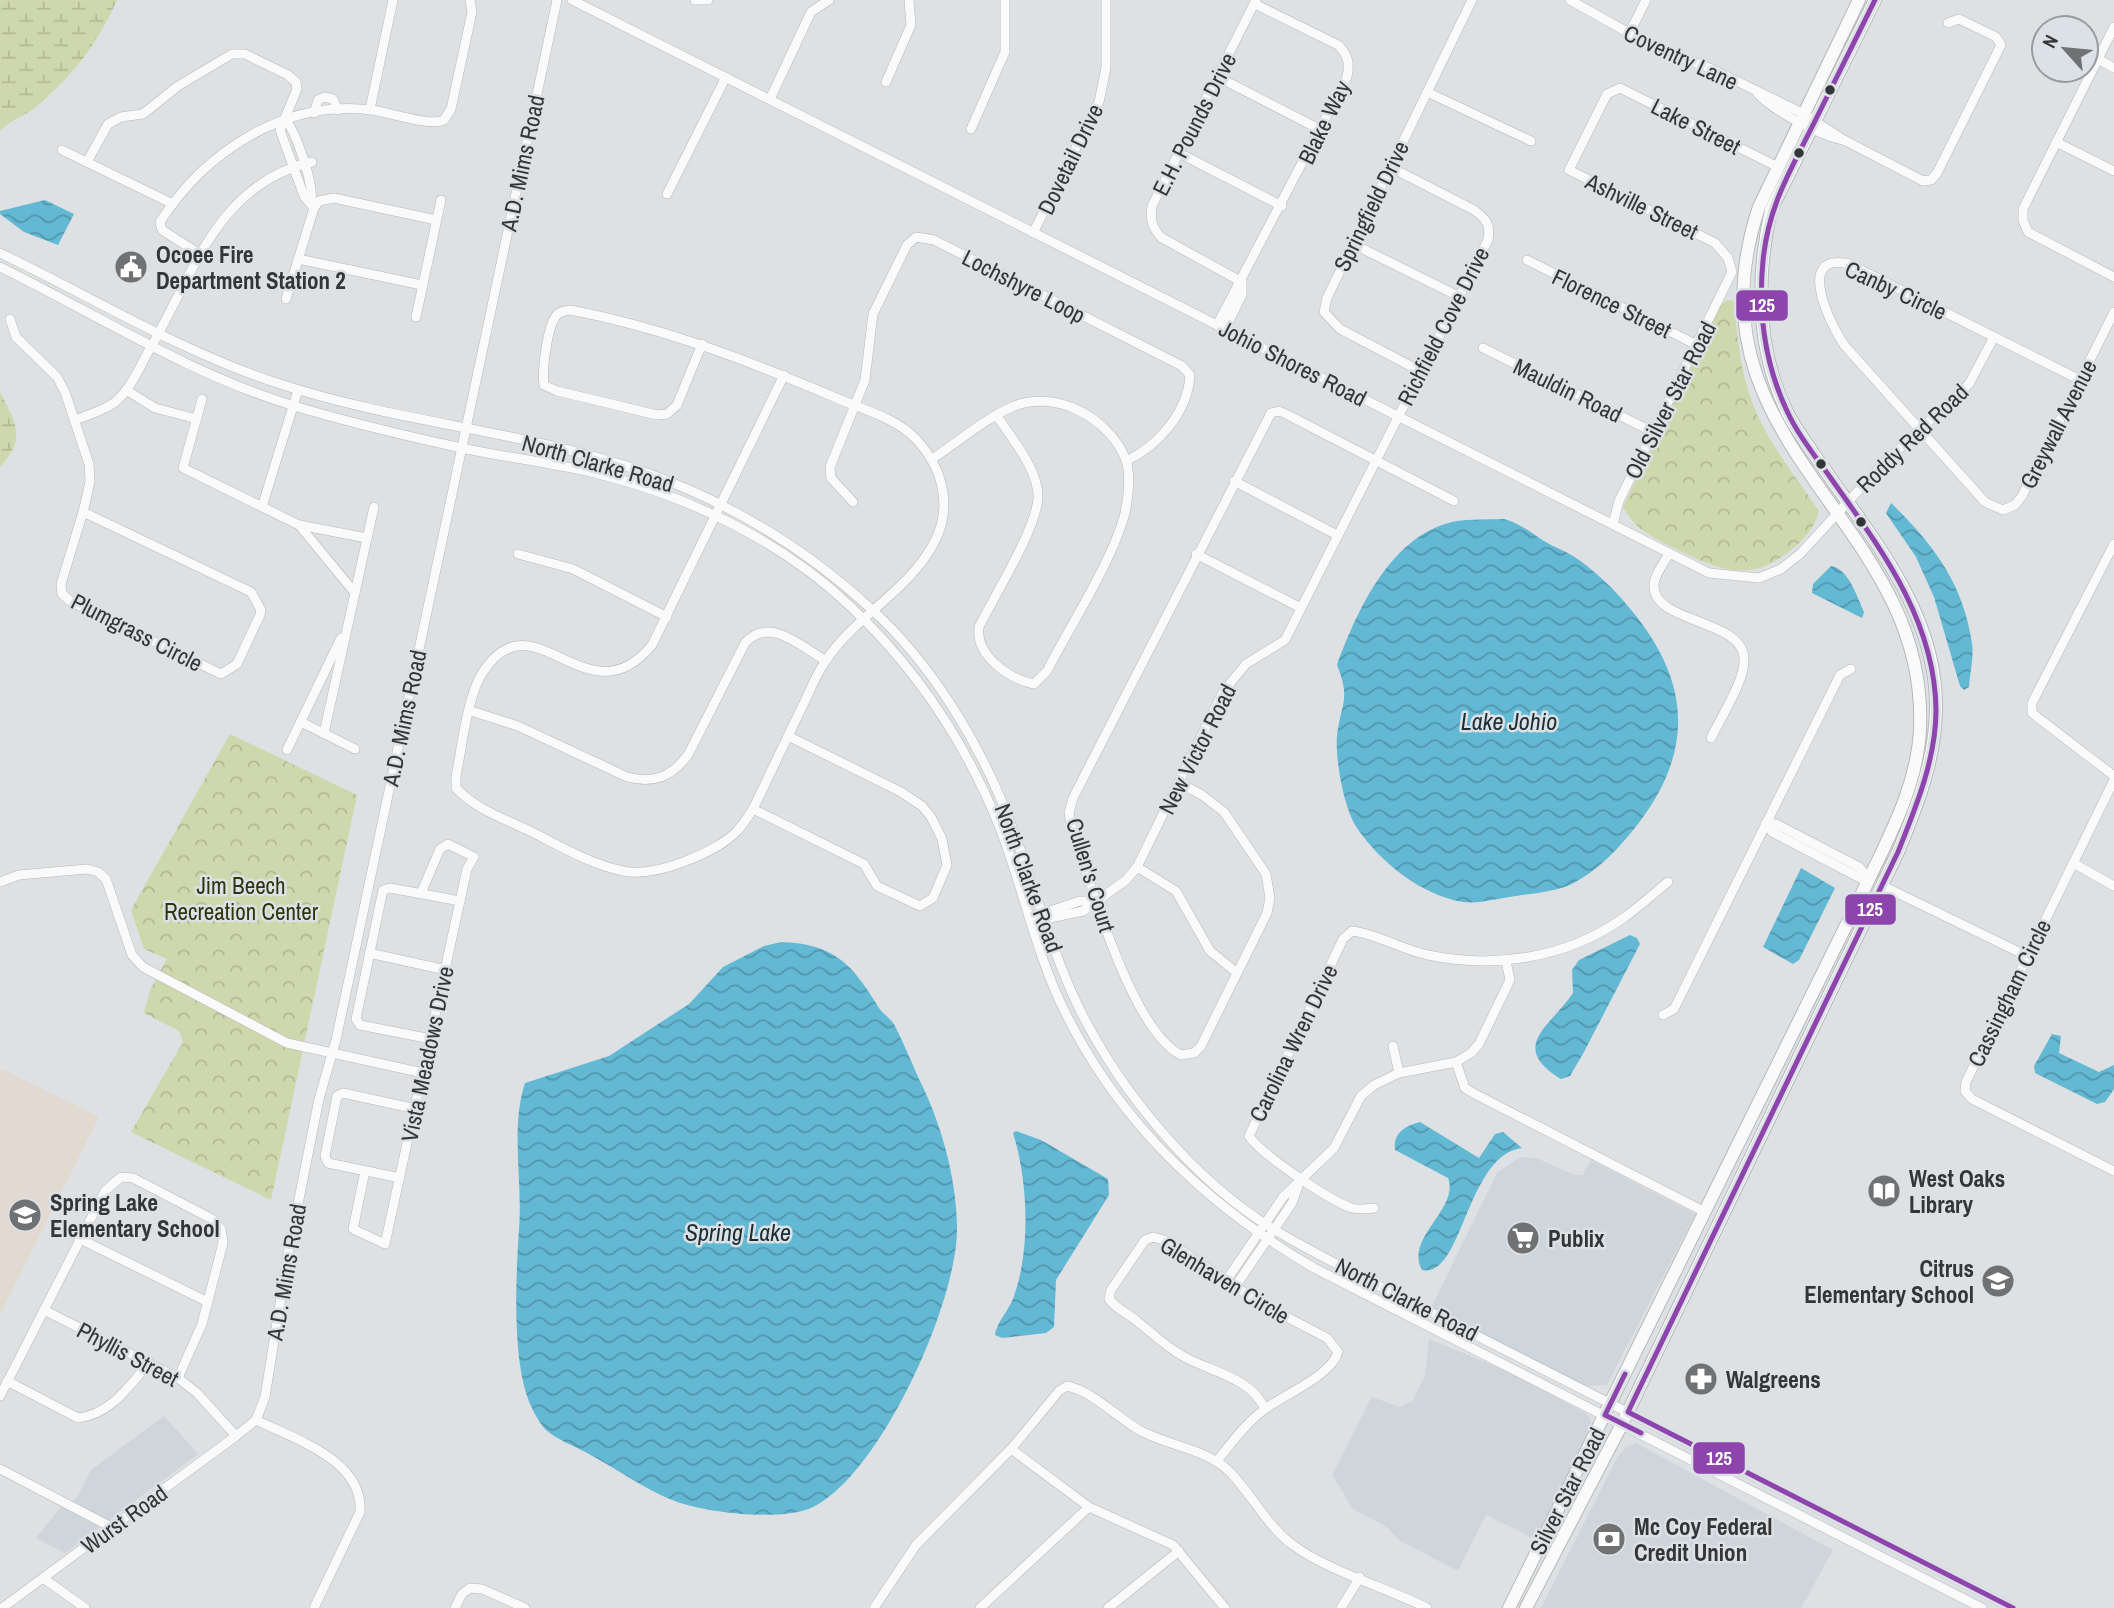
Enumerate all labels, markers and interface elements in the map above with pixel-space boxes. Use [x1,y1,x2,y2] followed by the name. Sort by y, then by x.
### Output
[2030,14,2100,84] north arrow
[1619,17,1743,97] street label: Coventry Lane
[2036,30,2064,52] text: N
[1145,47,1243,201] street label: E.H. Pounds Drive
[1290,74,1358,169] street label: Blake Way
[1823,83,1837,97] unlabelled marker
[1646,90,1746,162] street label: Lake Street
[492,92,552,235] street label: A.D. Mims Road
[1030,99,1110,219] street label: Dovetail Drive
[1326,136,1416,276] street label: Springfield Drive
[1792,146,1806,160] unlabelled marker
[1580,165,1703,247] street label: Ashville Street
[156,239,346,296] place label: Ocoee Fire Department Station 2
[1390,241,1496,411] street label: Richfield Cove Drive
[957,242,1091,330] street label: Lochshyre Loop
[112,248,150,286] public building icon: Ocoee Fire Department Station 2
[1840,253,1952,327] street label: Canby Circle
[1547,261,1677,345] street label: Florence Street
[1735,289,1789,322] line badge: 125
[1749,292,1775,318] text: 125
[1214,313,1372,413] street label: Johio Shores Road
[1617,316,1723,484] street label: Old Silver Star Road
[1508,350,1628,430] street label: Mauldin Road
[2012,354,2104,494] street label: Greywall Avenue
[1849,377,1975,499] street label: Roddy Red Road
[519,427,677,499] street label: North Clarke Road
[1814,457,1828,471] unlabelled marker
[1854,515,1868,529] unlabelled marker
[66,586,208,678] street label: Plumgrass Circle
[374,647,434,790] street label: A.D. Mims Road
[1151,679,1243,819] street label: New Victor Road
[1461,705,1557,737] water label: Lake Johio
[988,799,1070,957] street label: North Clarke Road
[1059,814,1123,936] street label: Cullen's Court
[164,870,319,927] park label: Jim Beech Recreation Center
[1844,893,1897,926] line badge: 125
[1857,896,1883,922] text: 125
[1960,914,2058,1072] street label: Cassingham Circle
[1241,959,1345,1127] street label: Carolina Wren Drive
[393,963,461,1145] street label: Vista Meadows Drive
[1909,1163,2005,1220] place label: West Oaks Library
[1865,1172,1903,1210] library icon: West Oaks Library
[50,1187,220,1244] place label: Spring Lake Elementary School
[6,1196,44,1234] school or university icon: Spring Lake Elementary School
[259,1201,313,1344] street label: A.D. Mims Road
[685,1216,791,1248] water label: Spring Lake
[1504,1219,1542,1257] supermarket icon: Publix
[1548,1223,1605,1254] place label: Publix
[1155,1229,1295,1331] street label: Glenhaven Circle
[1330,1250,1484,1348] street label: North Clarke Road
[1804,1253,1974,1310] place label: Citrus Elementary School
[1979,1262,2017,1300] school or university icon: Citrus Elementary School
[72,1314,184,1394] street label: Phyllis Street
[1682,1360,1720,1398] pharmacy icon: Walgreens
[1726,1364,1821,1395] place label: Walgreens
[1522,1422,1612,1560] street label: Silver Star Road
[1692,1441,1746,1475] line badge: 125
[1706,1445,1732,1471] text: 125
[75,1477,173,1561] street label: Wurst Road
[1634,1511,1772,1568] place label: Mc Coy Federal Credit Union
[1590,1520,1628,1558] bank icon: Mc Coy Federal Credit Union

